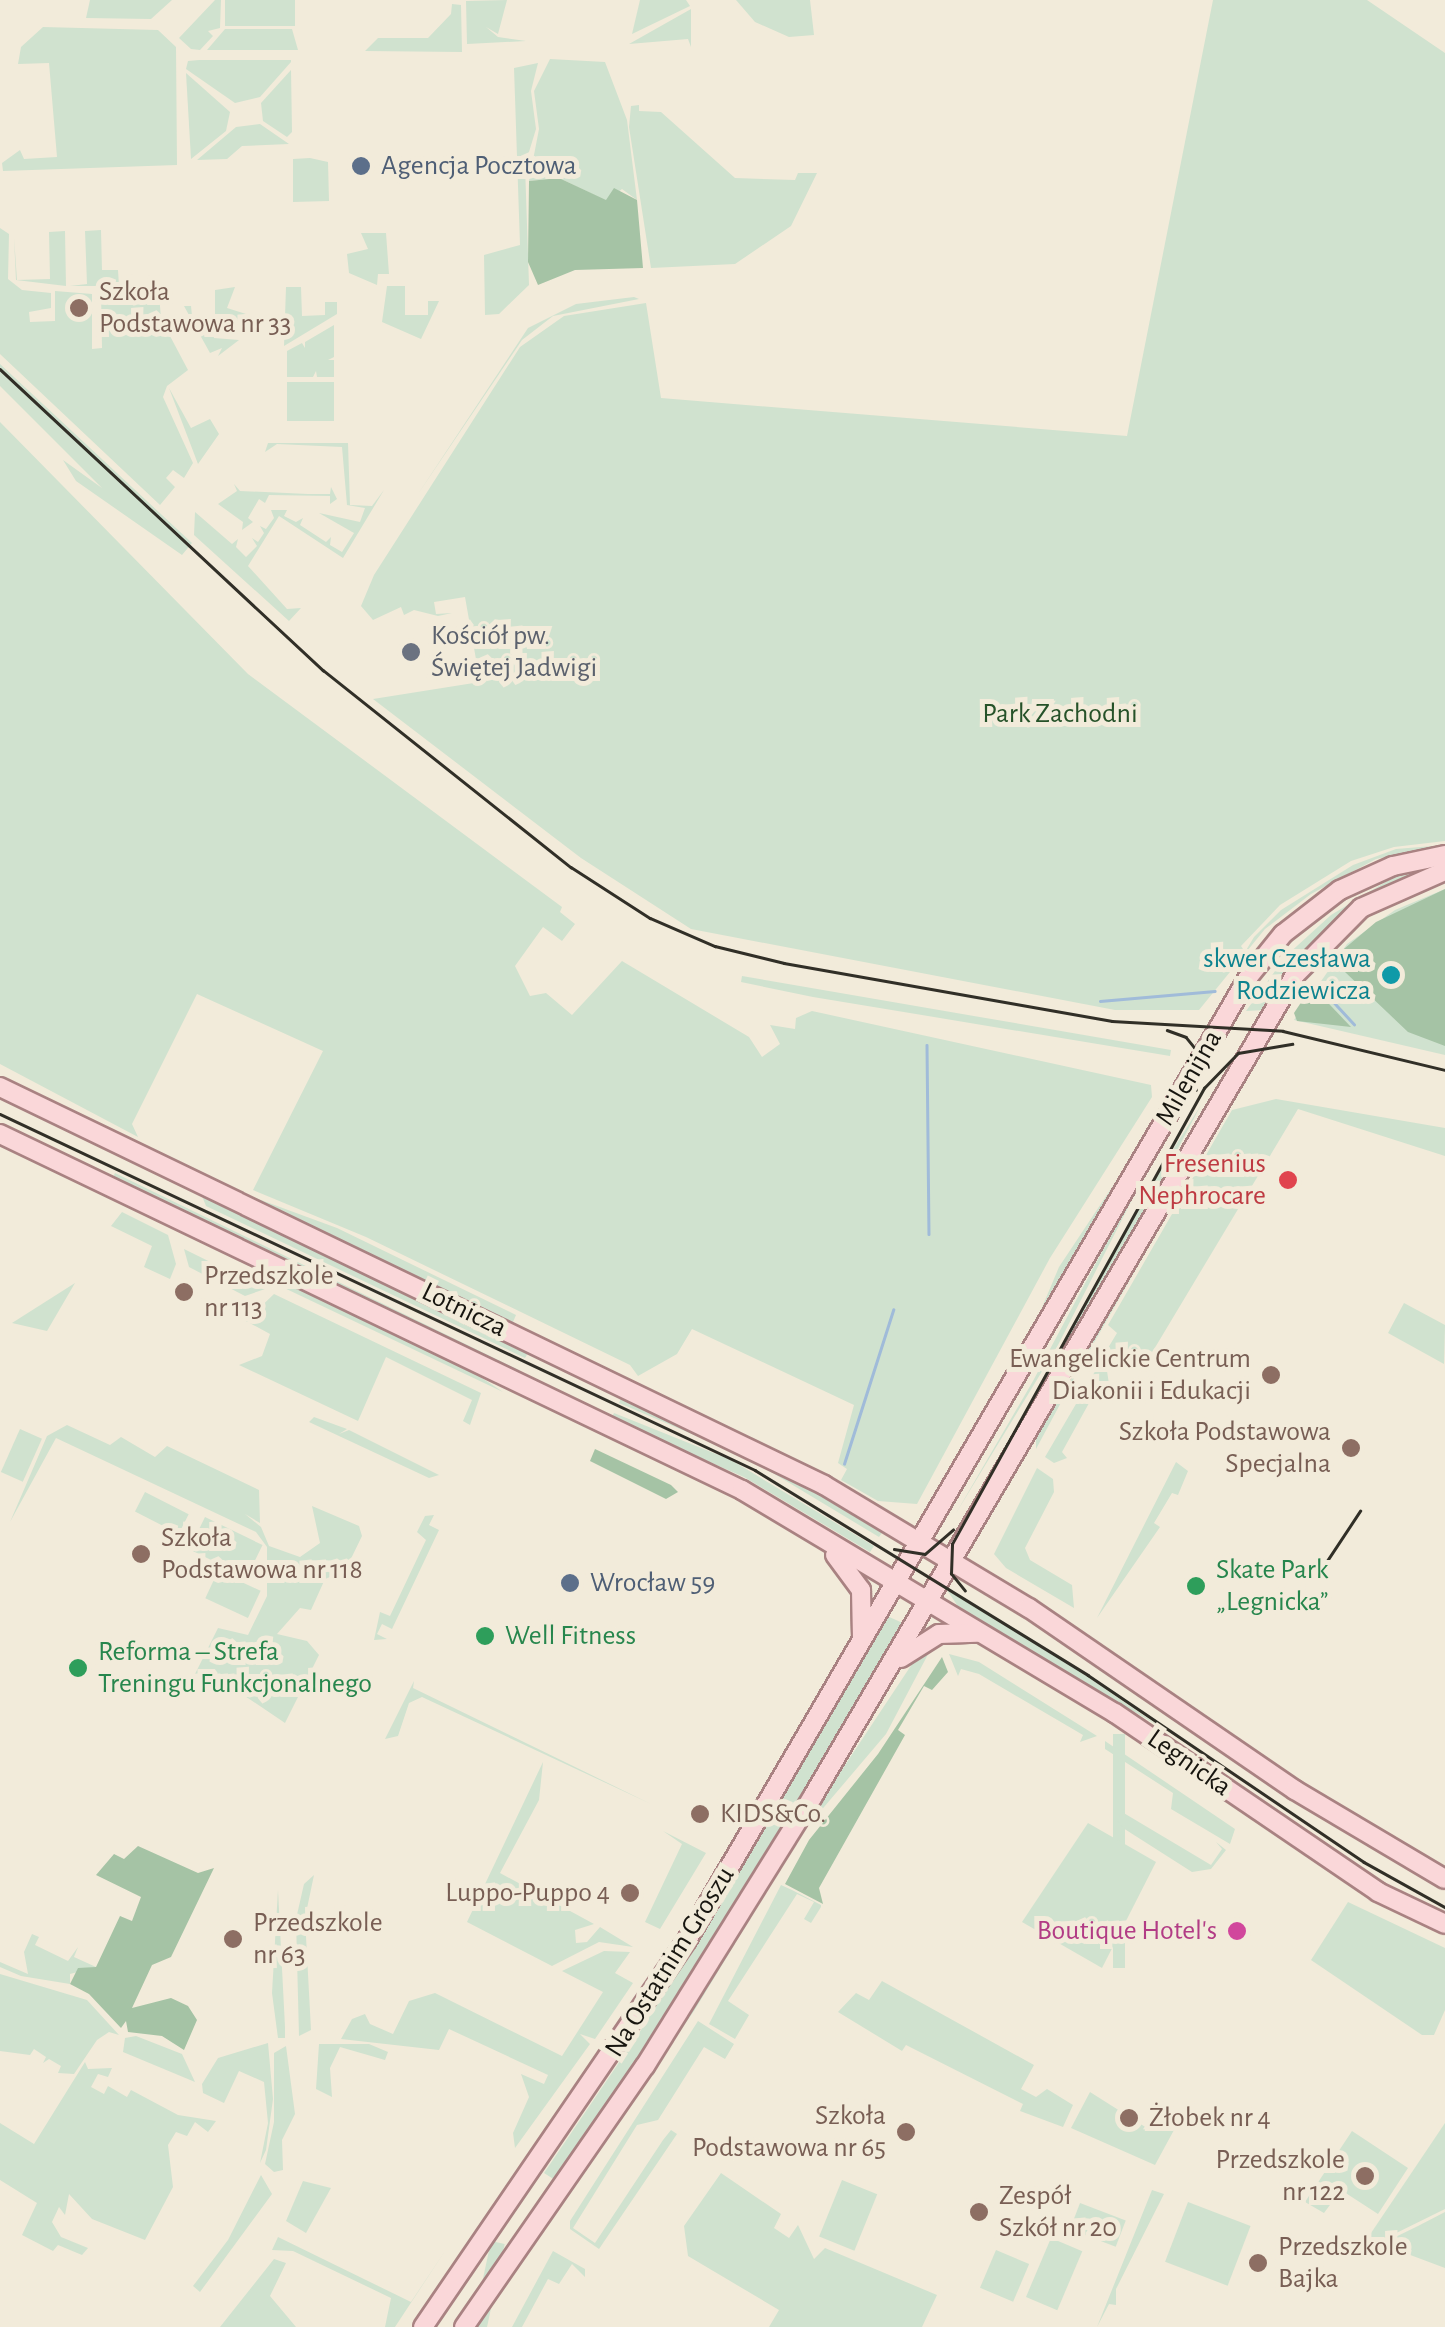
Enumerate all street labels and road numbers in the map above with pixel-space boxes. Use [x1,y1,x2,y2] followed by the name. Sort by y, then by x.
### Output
[1148,1024,1230,1132] street label: Milenijna
[416,1275,512,1345] street label: Lotnicza
[1141,1722,1237,1804] street label: Legnicka
[598,1860,742,2064] street label: Na Ostatnim Groszu

